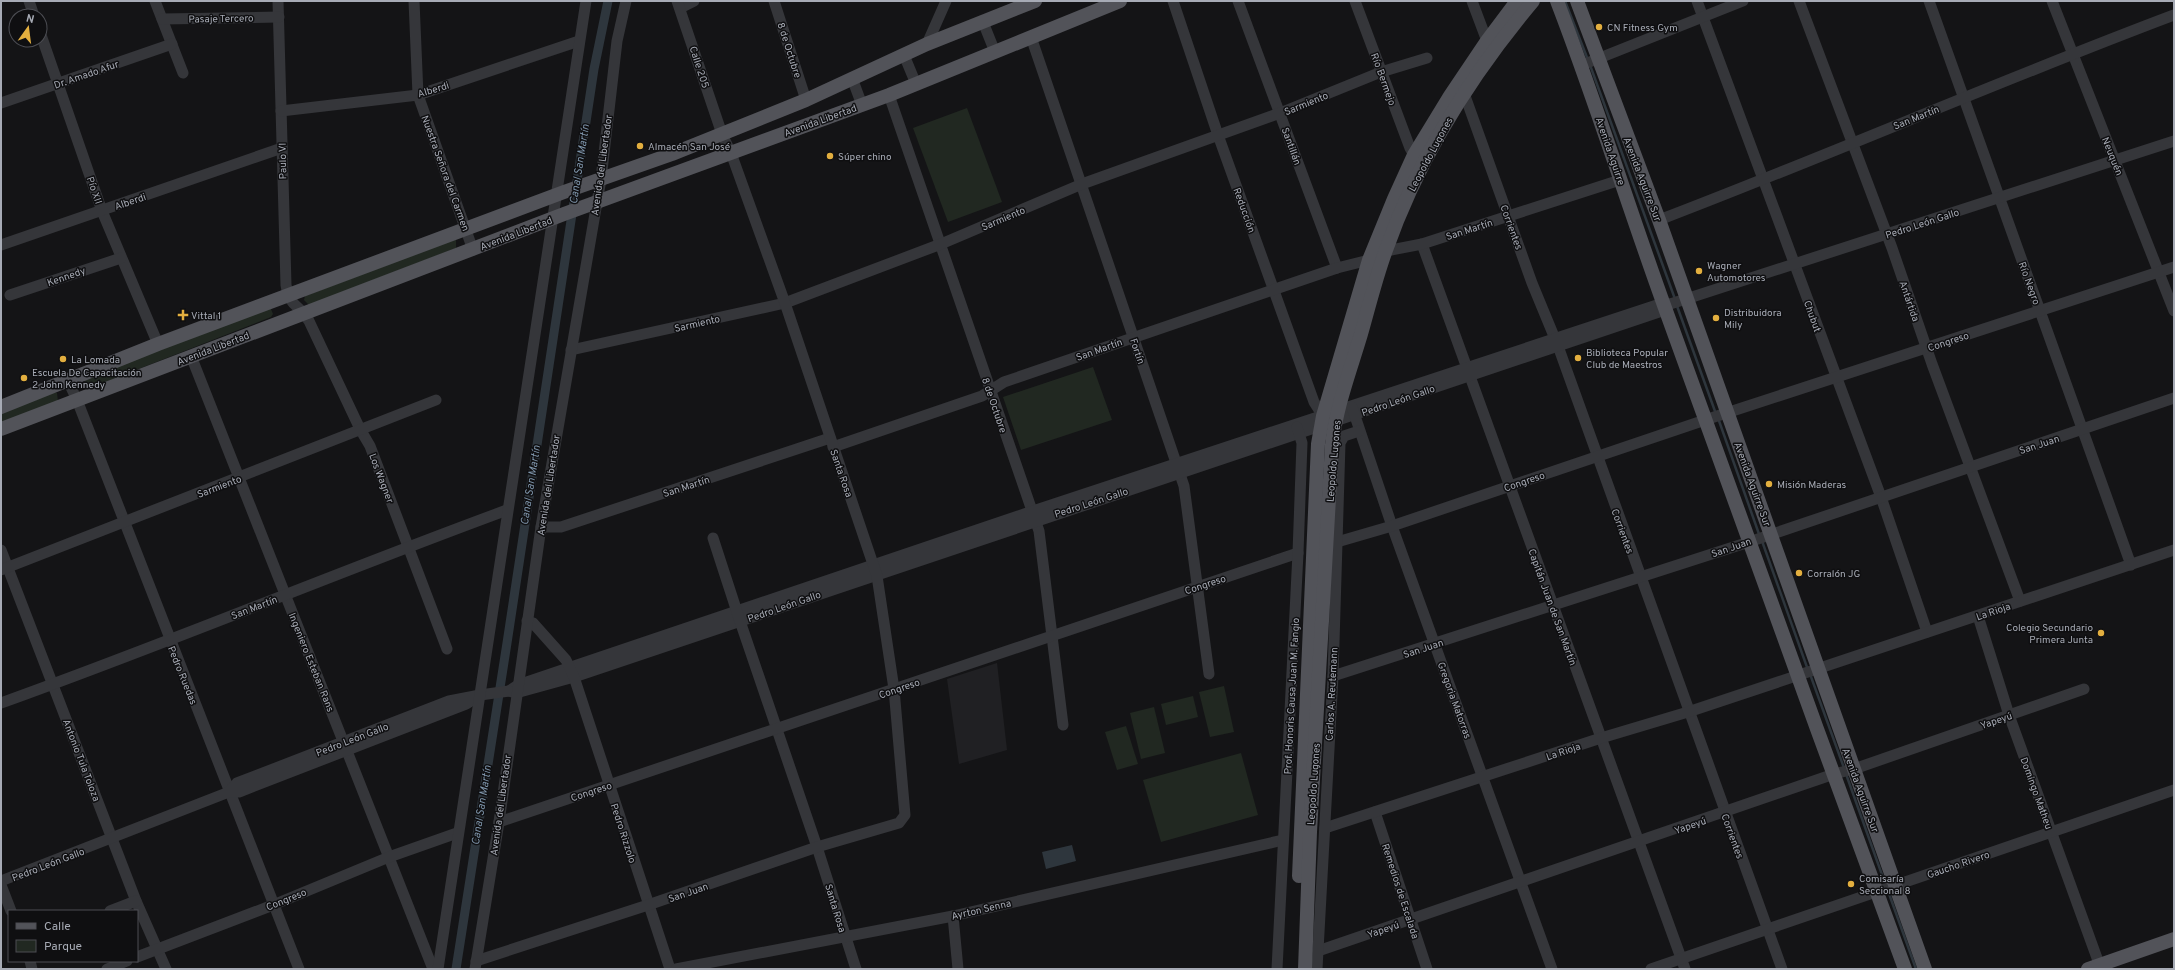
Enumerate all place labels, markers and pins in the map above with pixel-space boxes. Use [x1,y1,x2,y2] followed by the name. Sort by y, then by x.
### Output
[1594,22,1604,32] marker: CN Fitness Gym
[1607,22,1678,35] place label: CN Fitness Gym
[635,141,645,151] marker: Almacén San José
[648,141,730,154] place label: Almacén San José
[825,151,835,161] marker: Súper chino
[838,151,892,164] place label: Súper chino
[1707,260,1766,285] place label: Wagner Automotores
[1694,266,1704,276] marker: Wagner Automotores
[1724,307,1782,332] place label: Distribuidora Mily
[178,310,188,320] marker: Vittal 1
[191,310,221,323] place label: Vittal 1
[1711,313,1721,323] marker: Distribuidora Mily
[1586,347,1668,372] place label: Biblioteca Popular Club de Maestros
[1573,353,1583,363] marker: Biblioteca Popular Club de Maestros
[58,354,68,364] marker: La Lomada
[71,354,120,367] place label: La Lomada
[32,367,141,392] place label: Escuela De Capacitación 2 John Kennedy
[19,373,29,383] marker: Escuela De Capacitación 2 John Kennedy
[1764,479,1774,489] marker: Misión Maderas
[1777,479,1847,492] place label: Misión Maderas
[1794,568,1804,578] marker: Corralón JG
[1807,568,1860,581] place label: Corralón JG
[2006,622,2093,647] place label: Colegio Secundario Primera Junta
[2096,628,2106,638] marker: Colegio Secundario Primera Junta
[1859,873,1911,898] place label: Comisaría Seccional 8
[1846,879,1856,889] marker: Comisaría Seccional 8

